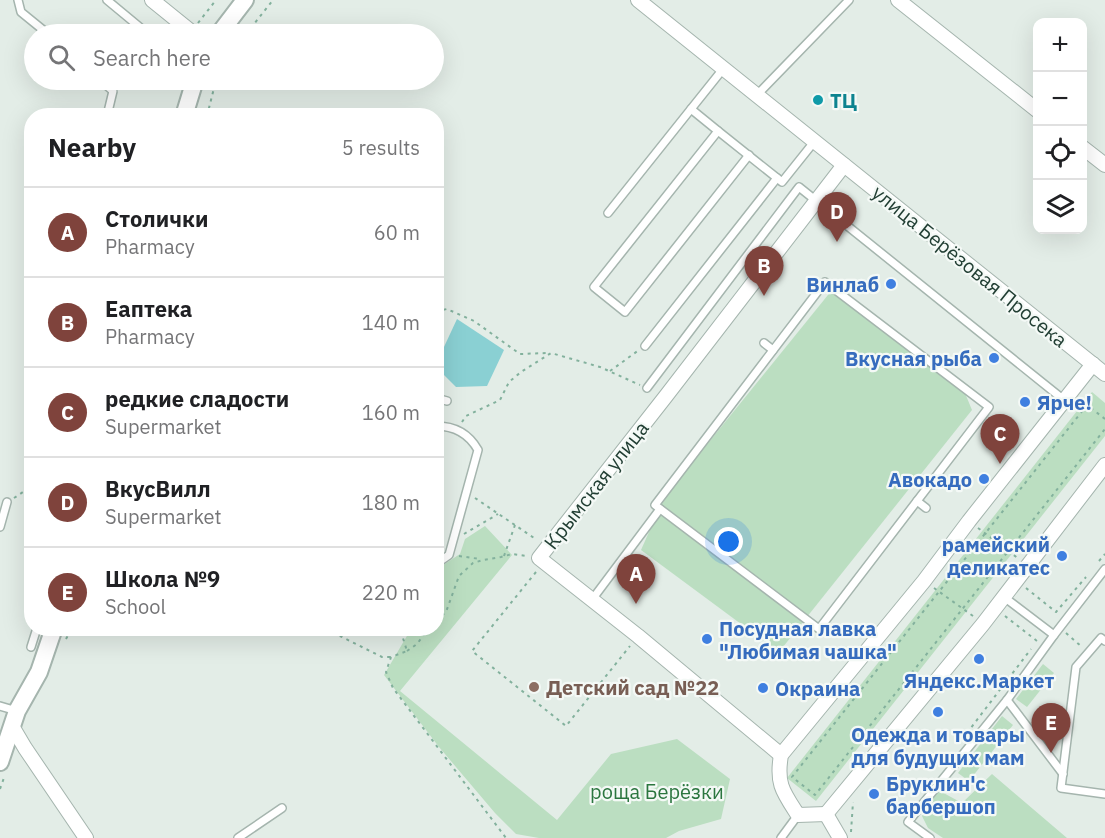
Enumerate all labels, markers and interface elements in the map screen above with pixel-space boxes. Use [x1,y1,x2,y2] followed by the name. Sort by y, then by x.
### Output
[1033,18,1087,234] map controls
[1033,18,1087,72] button: +
[24,24,444,90] search box
[45,41,78,74] icon: search
[93,43,211,72] text: Search here
[1033,72,1087,126] button: −
[830,87,857,114] place label: ТЦ
[811,93,825,107] marker: ТЦ
[1033,126,1087,180] button: locate
[48,130,136,164] text: Nearby
[342,134,420,161] text: 5 results
[867,179,1073,353] street label: улица Берёзовая Просека
[1033,180,1087,234] button: layers
[818,192,856,242] pin: D
[105,204,208,233] text: Столички
[61,219,74,246] text: A
[374,219,420,246] text: 60 m
[105,233,195,260] text: Pharmacy
[744,246,783,296] pin: B
[806,271,879,298] place label: Винлаб
[884,277,898,291] marker: Винлаб
[105,294,192,323] text: Еаптека
[61,309,74,336] text: B
[362,309,420,336] text: 140 m
[105,323,195,350] text: Pharmacy
[845,345,982,372] place label: Вкусная рыба
[987,351,1001,365] marker: Вкусная рыба
[105,384,289,413] text: редкие сладости
[1037,389,1092,416] place label: Ярче!
[1018,395,1032,409] marker: Ярче!
[61,399,74,426] text: C
[362,399,420,426] text: 160 m
[105,413,222,440] text: Supermarket
[980,414,1020,464] pin: C
[537,415,655,555] street label: Крымская улица
[888,466,972,493] place label: Авокадо
[977,472,991,486] marker: Авокадо
[105,474,211,503] text: ВкусВилл
[61,489,74,516] text: D
[362,489,420,516] text: 180 m
[105,503,222,530] text: Supermarket
[714,527,743,556] your location
[942,531,1050,581] place label: рамейский деликатес
[1055,549,1069,563] marker: рамейский деликатес
[616,554,656,604] pin: A
[105,564,220,593] text: Школа №9
[61,579,74,606] text: E
[362,579,420,606] text: 220 m
[105,593,166,620] text: School
[719,615,897,665] place label: Посудная лавка "Любимая чашка"
[700,632,714,646] marker: Посудная лавка "Любимая чашка"
[972,652,986,666] marker: Яндекс.Маркет
[904,667,1055,694] place label: Яндекс.Маркет
[546,674,719,701] place label: Детский сад №22
[775,675,861,702] place label: Окраина
[527,680,541,694] marker: Детский сад №22
[756,681,770,695] marker: Окраина
[1032,704,1070,753] pin: E
[931,705,945,719] marker: Одежда и товары для будущих мам
[851,721,1025,771] place label: Одежда и товары для будущих мам
[886,770,996,820] place label: Бруклин'с барбершоп
[590,778,724,805] park label: роща Берёзки
[867,787,881,801] marker: Бруклин'с барбершоп

